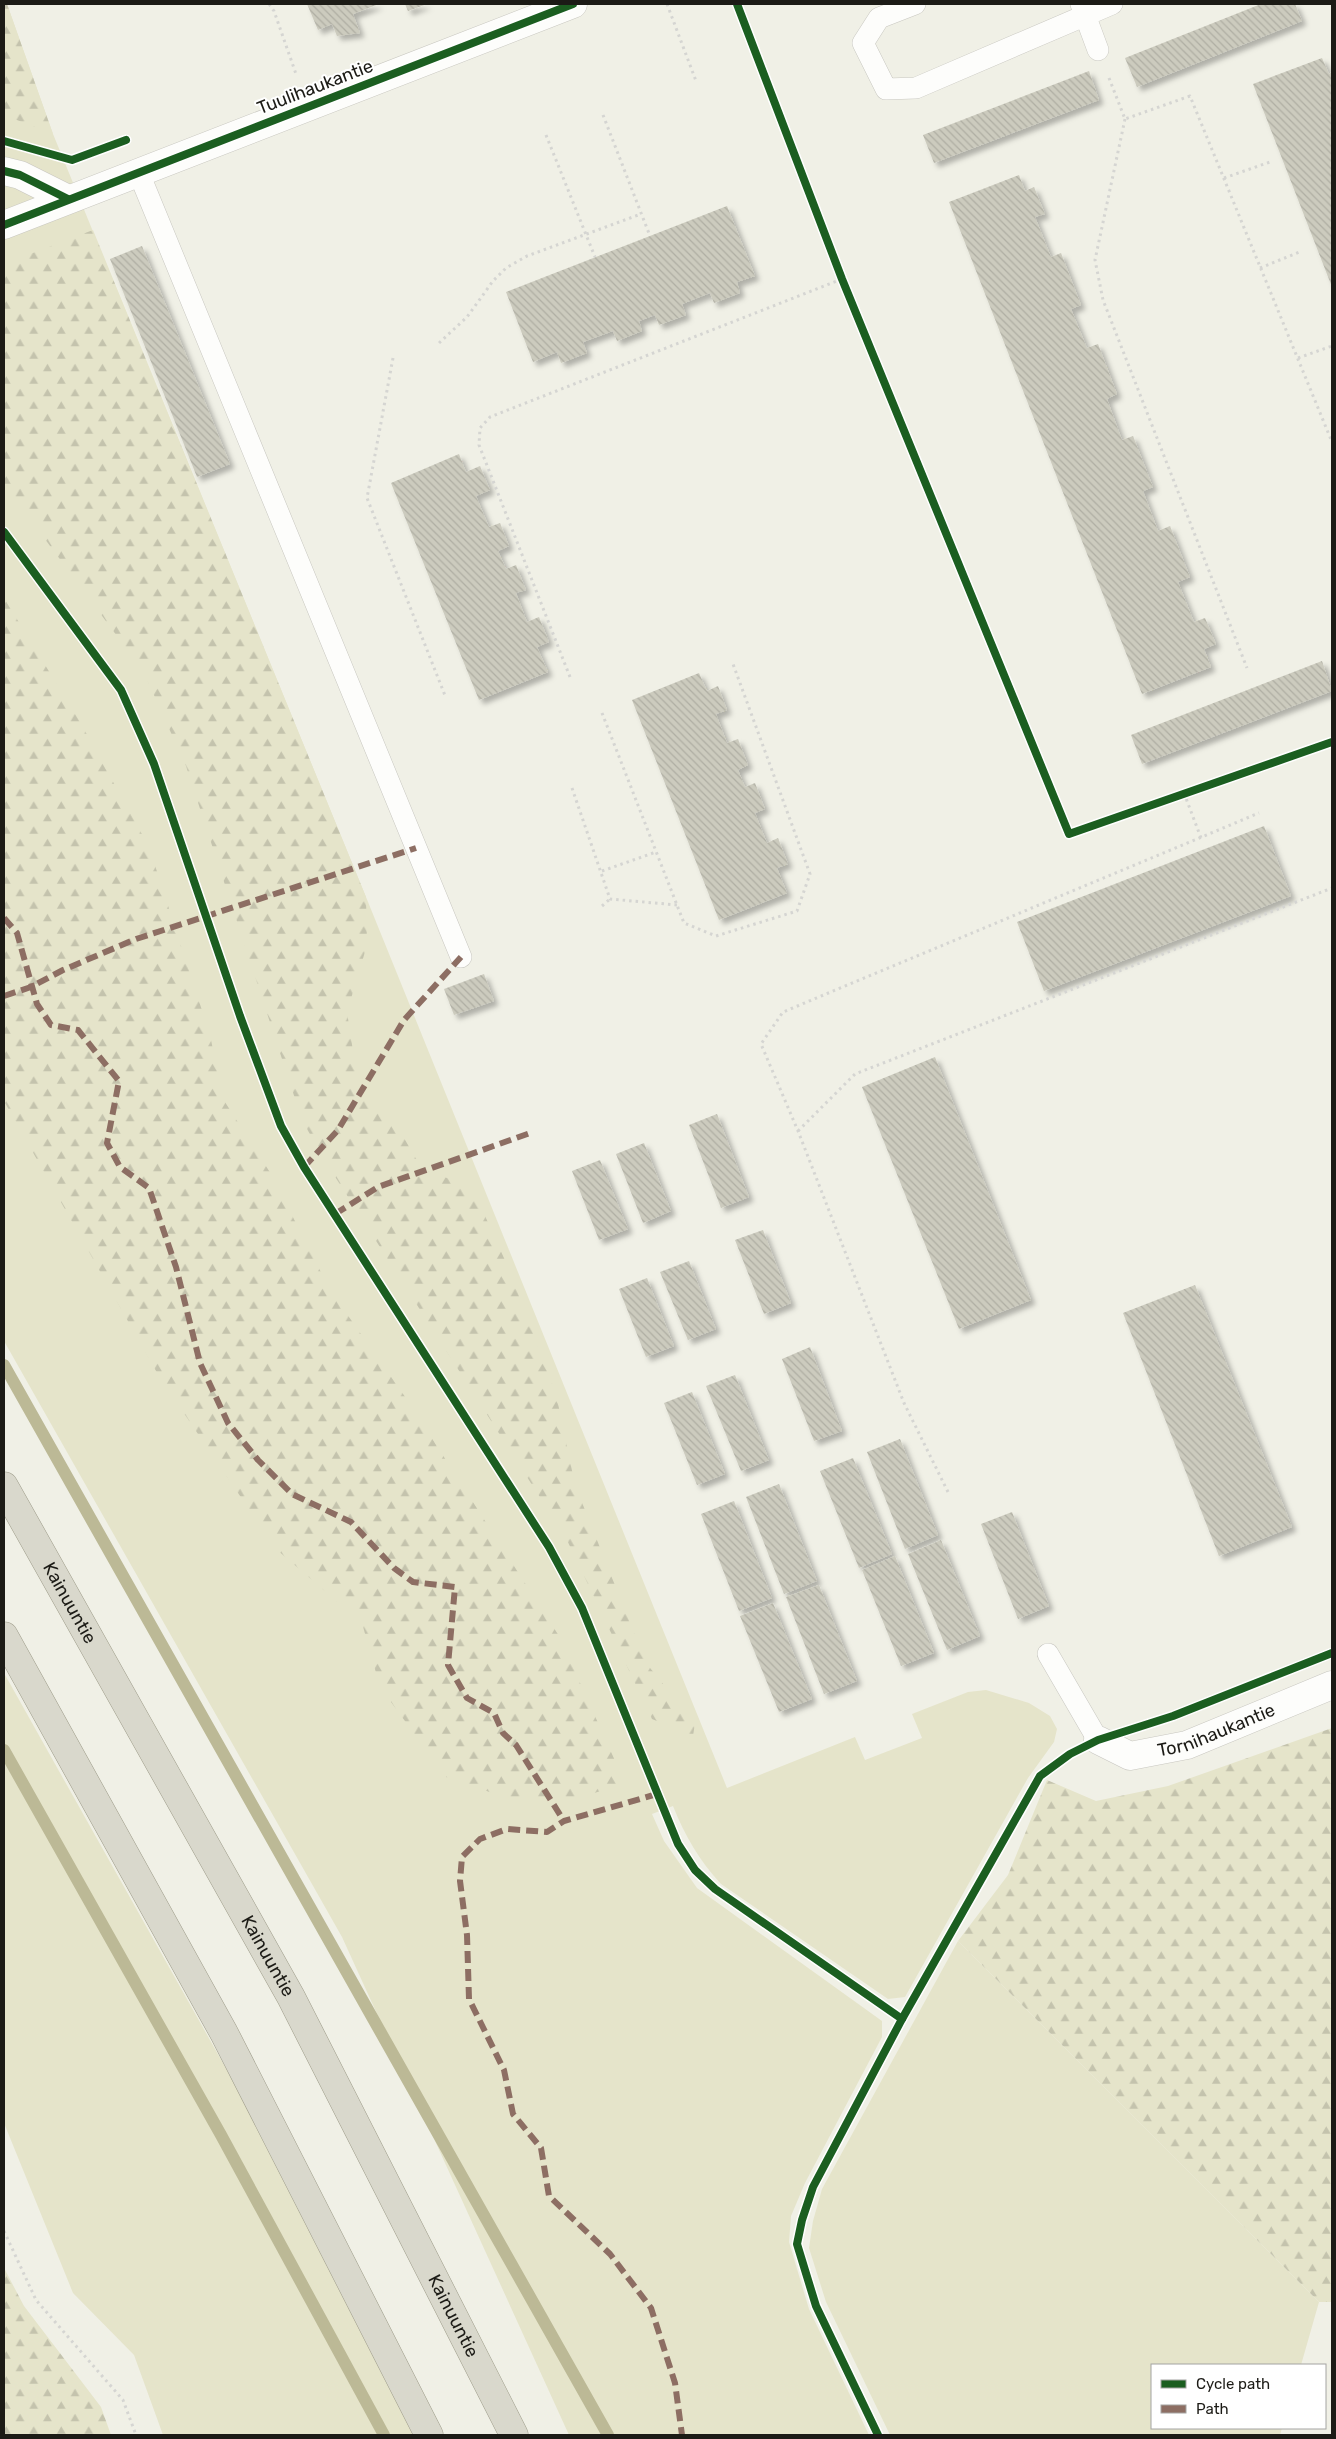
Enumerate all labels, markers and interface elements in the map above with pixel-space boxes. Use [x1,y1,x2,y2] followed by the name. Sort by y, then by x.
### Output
[254,55,376,119] street label: Tuulihaukantie
[38,1558,101,1647] street label: Kainuuntie
[1156,1699,1278,1761] street label: Tornihaukantie
[236,1911,300,2001] street label: Kainuuntie
[423,2271,484,2361] street label: Kainuuntie
[1151,2364,1326,2429] legend
[1196,2375,1270,2393] text: Cycle path
[1196,2400,1229,2418] text: Path

